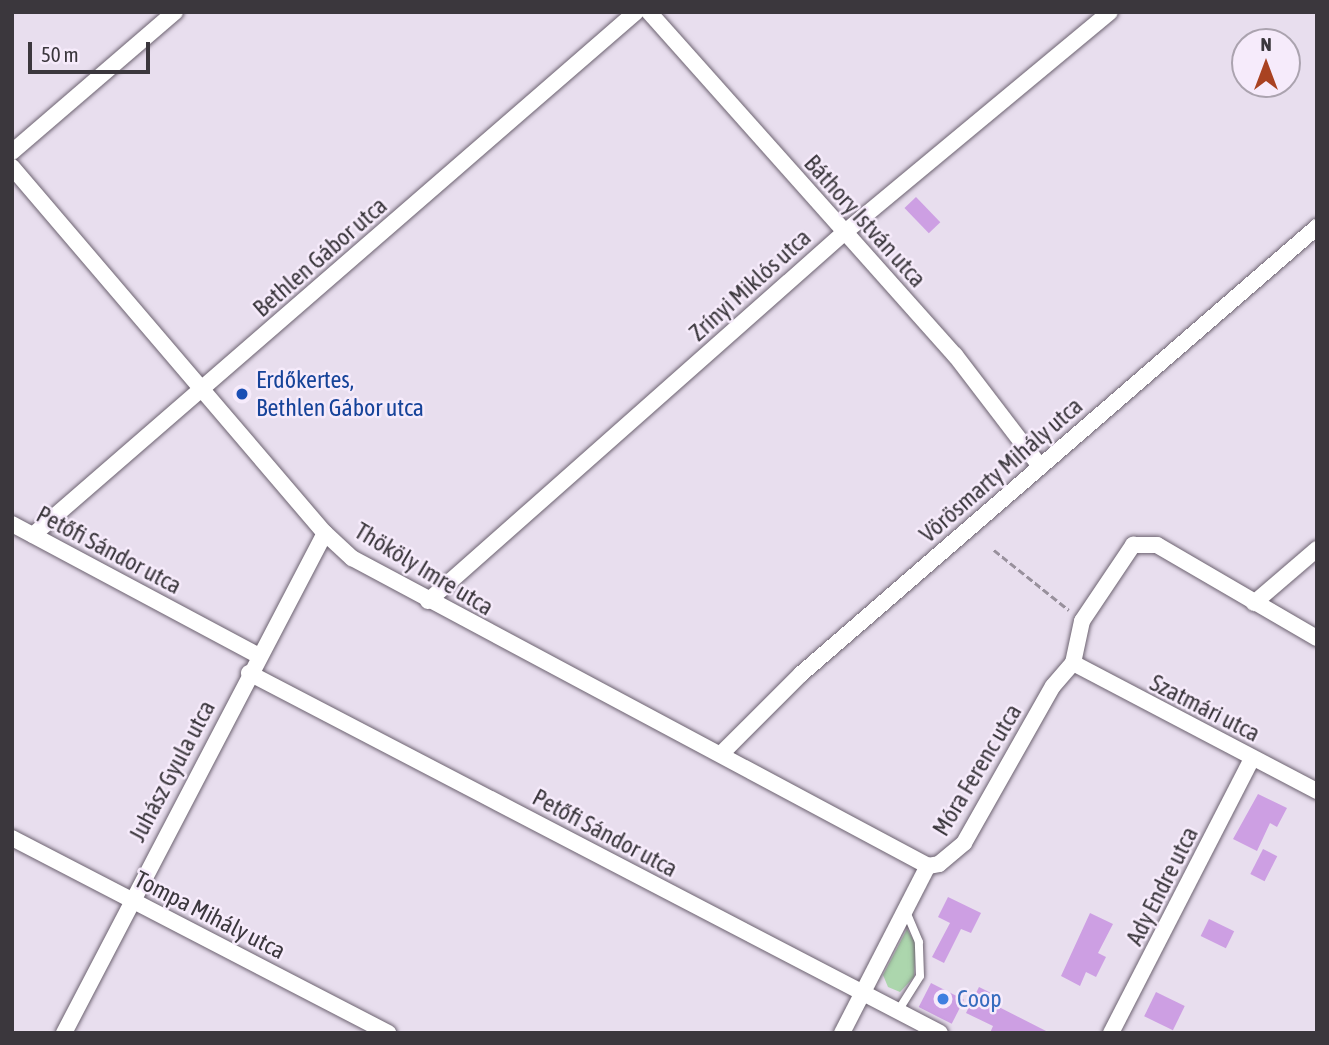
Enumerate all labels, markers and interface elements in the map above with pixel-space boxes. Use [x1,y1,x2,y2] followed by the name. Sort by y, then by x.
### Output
[32,28,154,72] scale bar
[1231,28,1301,98] north arrow
[1260,33,1272,55] text: N
[41,42,79,66] text: 50 m
[798,149,932,293] street label: Báthory István utca
[247,191,393,323] street label: Bethlen Gábor utca
[683,223,817,347] street label: Zrínyi Miklós utca
[256,366,424,422] place label: Erdőkertes, Bethlen Gábor utca
[234,386,250,402] marker: Erdőkertes, Bethlen Gábor utca
[914,391,1088,549] street label: Vörösmarty Mihály utca
[32,500,186,600] street label: Petőfi Sándor utca
[349,516,499,622] street label: Thököly Imre utca
[1145,668,1265,748] street label: Szatmári utca
[123,695,221,847] street label: Juhász Gyula utca
[926,699,1028,841] street label: Móra Ferenc utca
[528,783,682,883] street label: Petőfi Sándor utca
[1120,822,1204,950] street label: Ady Endre utca
[130,865,290,965] street label: Tompa Mihály utca
[957,985,1002,1013] place label: Coop
[935,991,951,1007] marker: Coop

